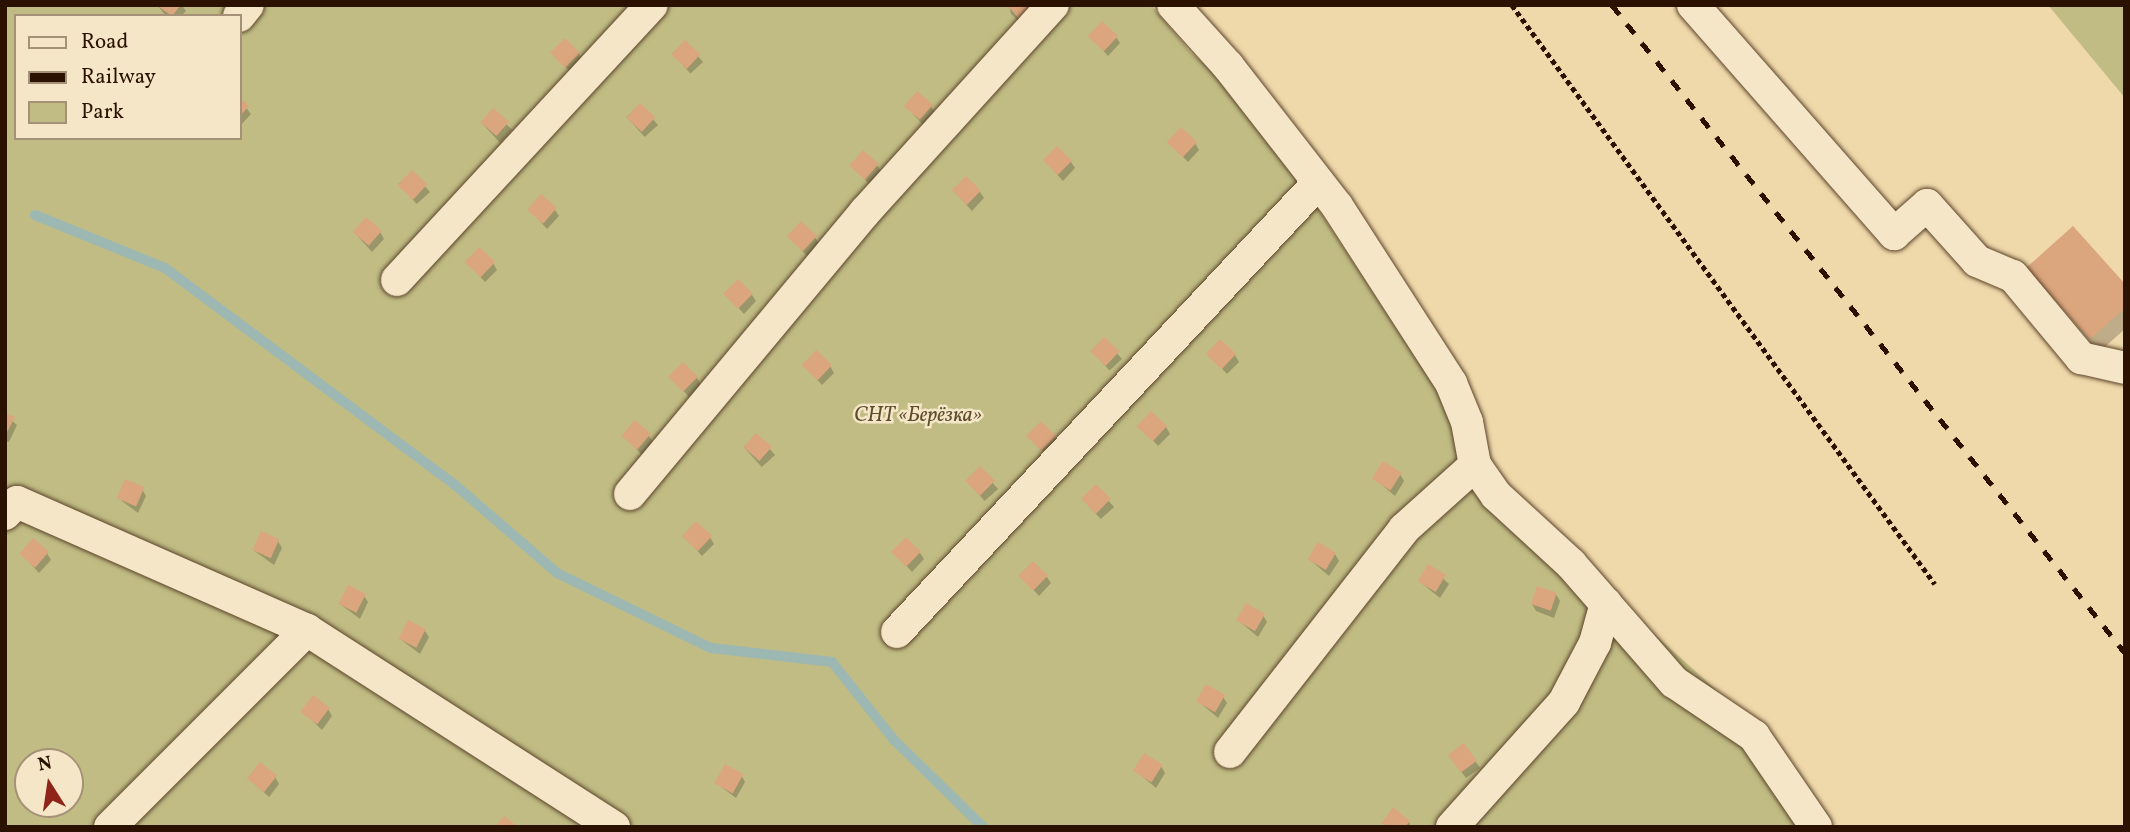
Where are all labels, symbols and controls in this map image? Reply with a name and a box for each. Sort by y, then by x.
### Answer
legend [14,14,242,140]
text: Road [81,28,128,57]
text: Railway [81,63,156,92]
text: Park [81,98,124,127]
park label: СНТ «Берёзка» [854,403,982,429]
north arrow [14,748,84,818]
text: N [36,750,54,779]

